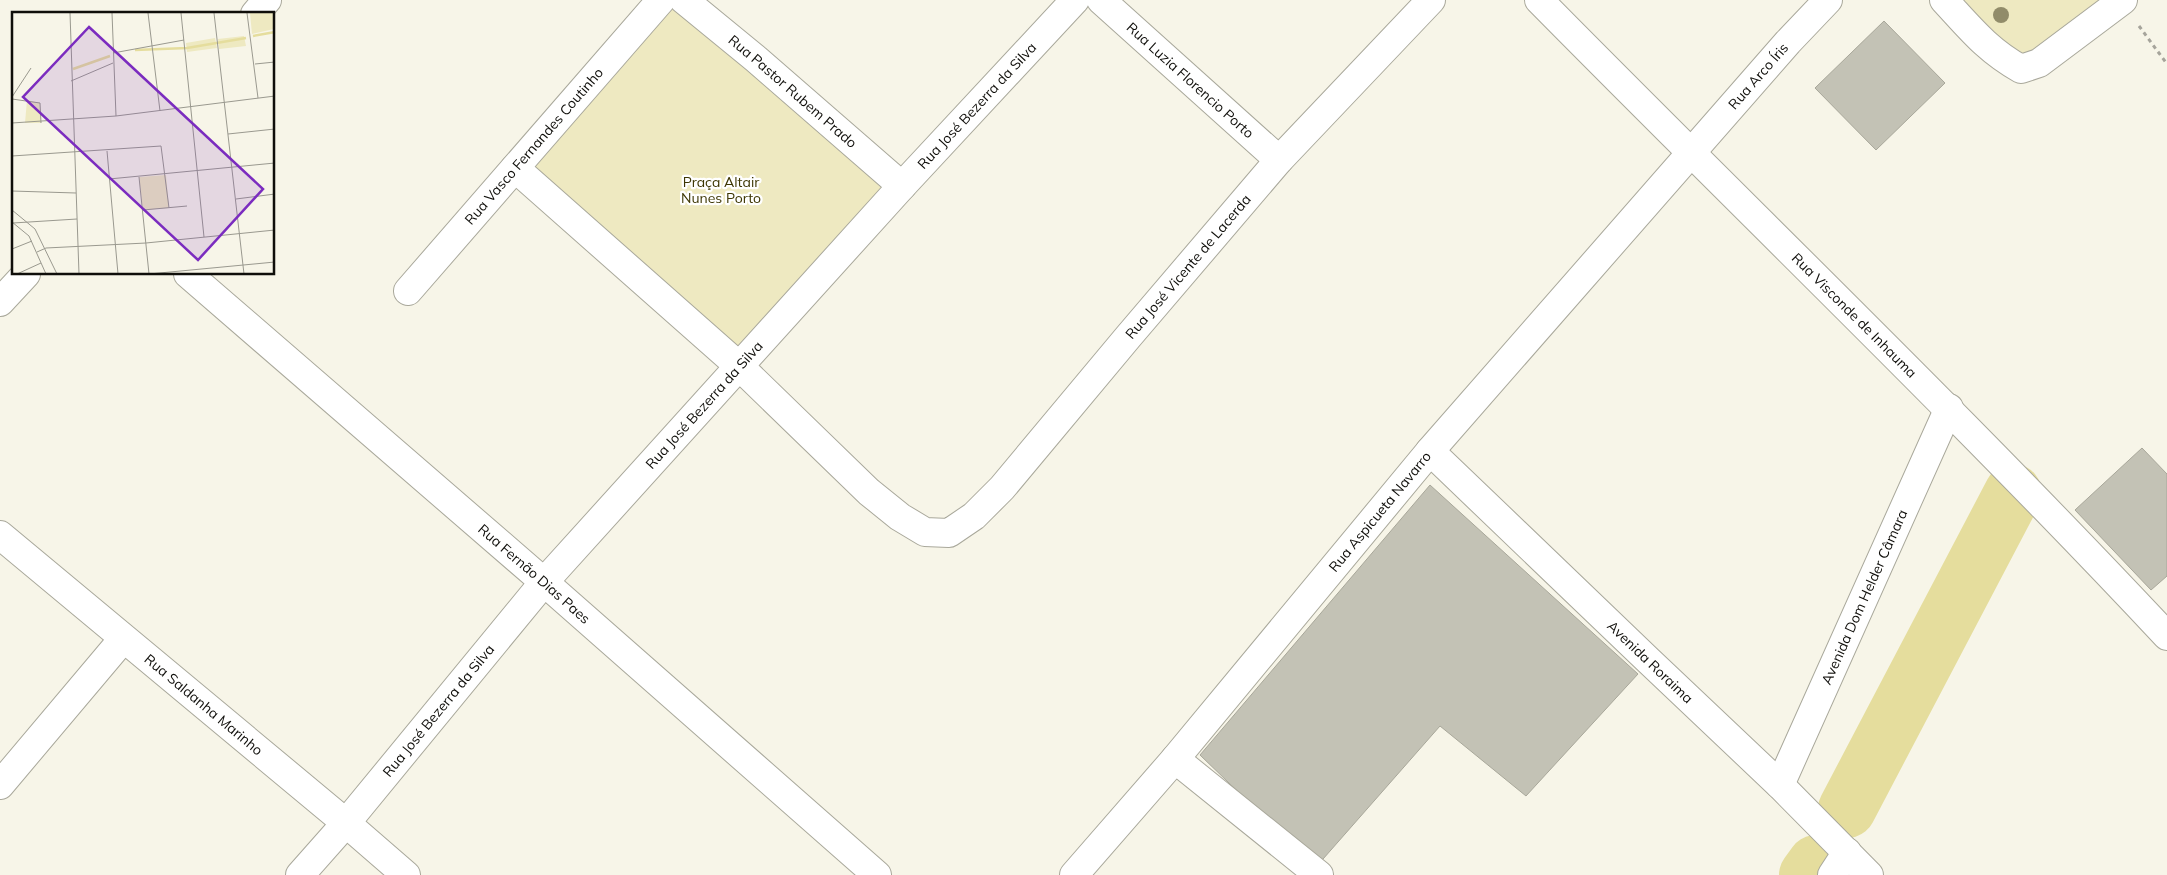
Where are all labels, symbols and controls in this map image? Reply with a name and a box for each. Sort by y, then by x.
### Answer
inset map [12,12,275,275]
street label: Rua Luzia Florencio Porto [1123,18,1258,142]
street label: Rua Pastor Rubem Prado [725,31,861,152]
street label: Rua José Bezerra da Silva [914,39,1040,173]
street label: Rua Arco Íris [1724,39,1792,113]
street label: Rua Vasco Fernandes Coutinho [461,64,607,228]
park label: Praça Altair Nunes Porto [681,173,761,207]
street label: Rua José Vicente de Lacerda [1121,191,1255,343]
street label: Rua Visconde de Inhauma [1788,249,1921,382]
street label: Rua José Bezerra da Silva [642,337,767,473]
street label: Rua Aspicueta Navarro [1325,448,1435,575]
street label: Avenida Dom Helder Câmara [1817,507,1911,687]
street label: Rua Fernão Dias Paes [474,520,594,628]
street label: Avenida Roraima [1604,617,1697,707]
street label: Rua José Bezerra da Silva [379,641,498,780]
street label: Rua Saldanha Marinho [141,650,267,759]

